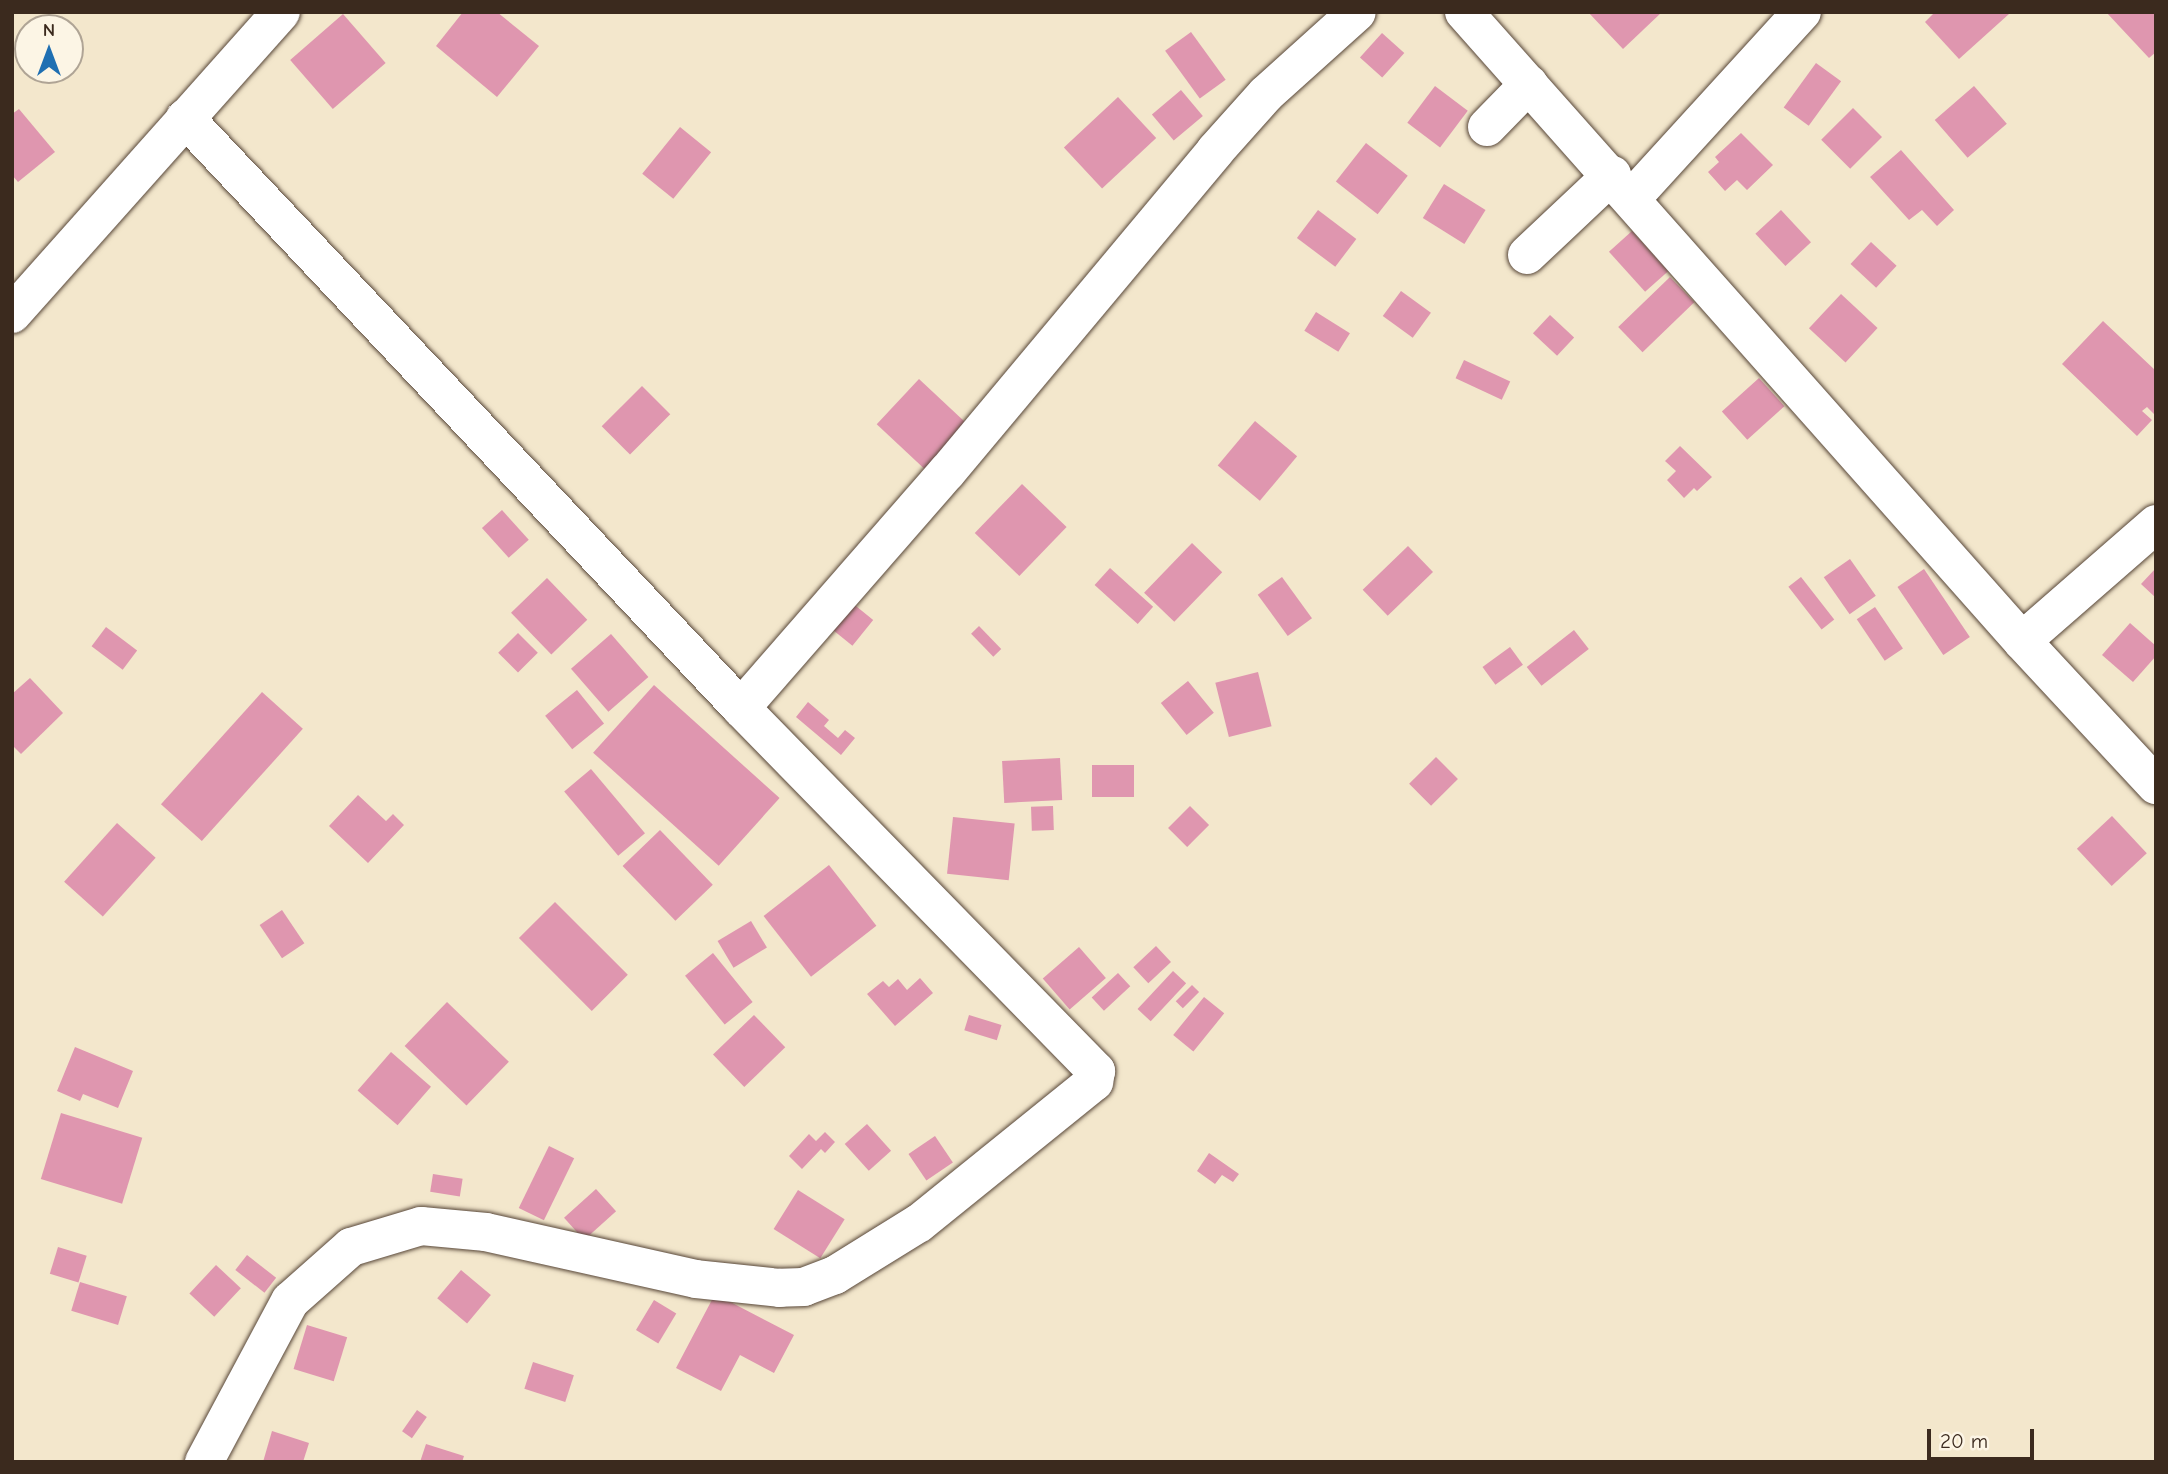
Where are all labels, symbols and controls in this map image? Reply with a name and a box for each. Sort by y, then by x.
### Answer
north arrow [14,14,84,84]
text: N [43,19,55,41]
scale bar [1930,1414,2037,1458]
text: 20 m [1940,1429,1988,1453]

